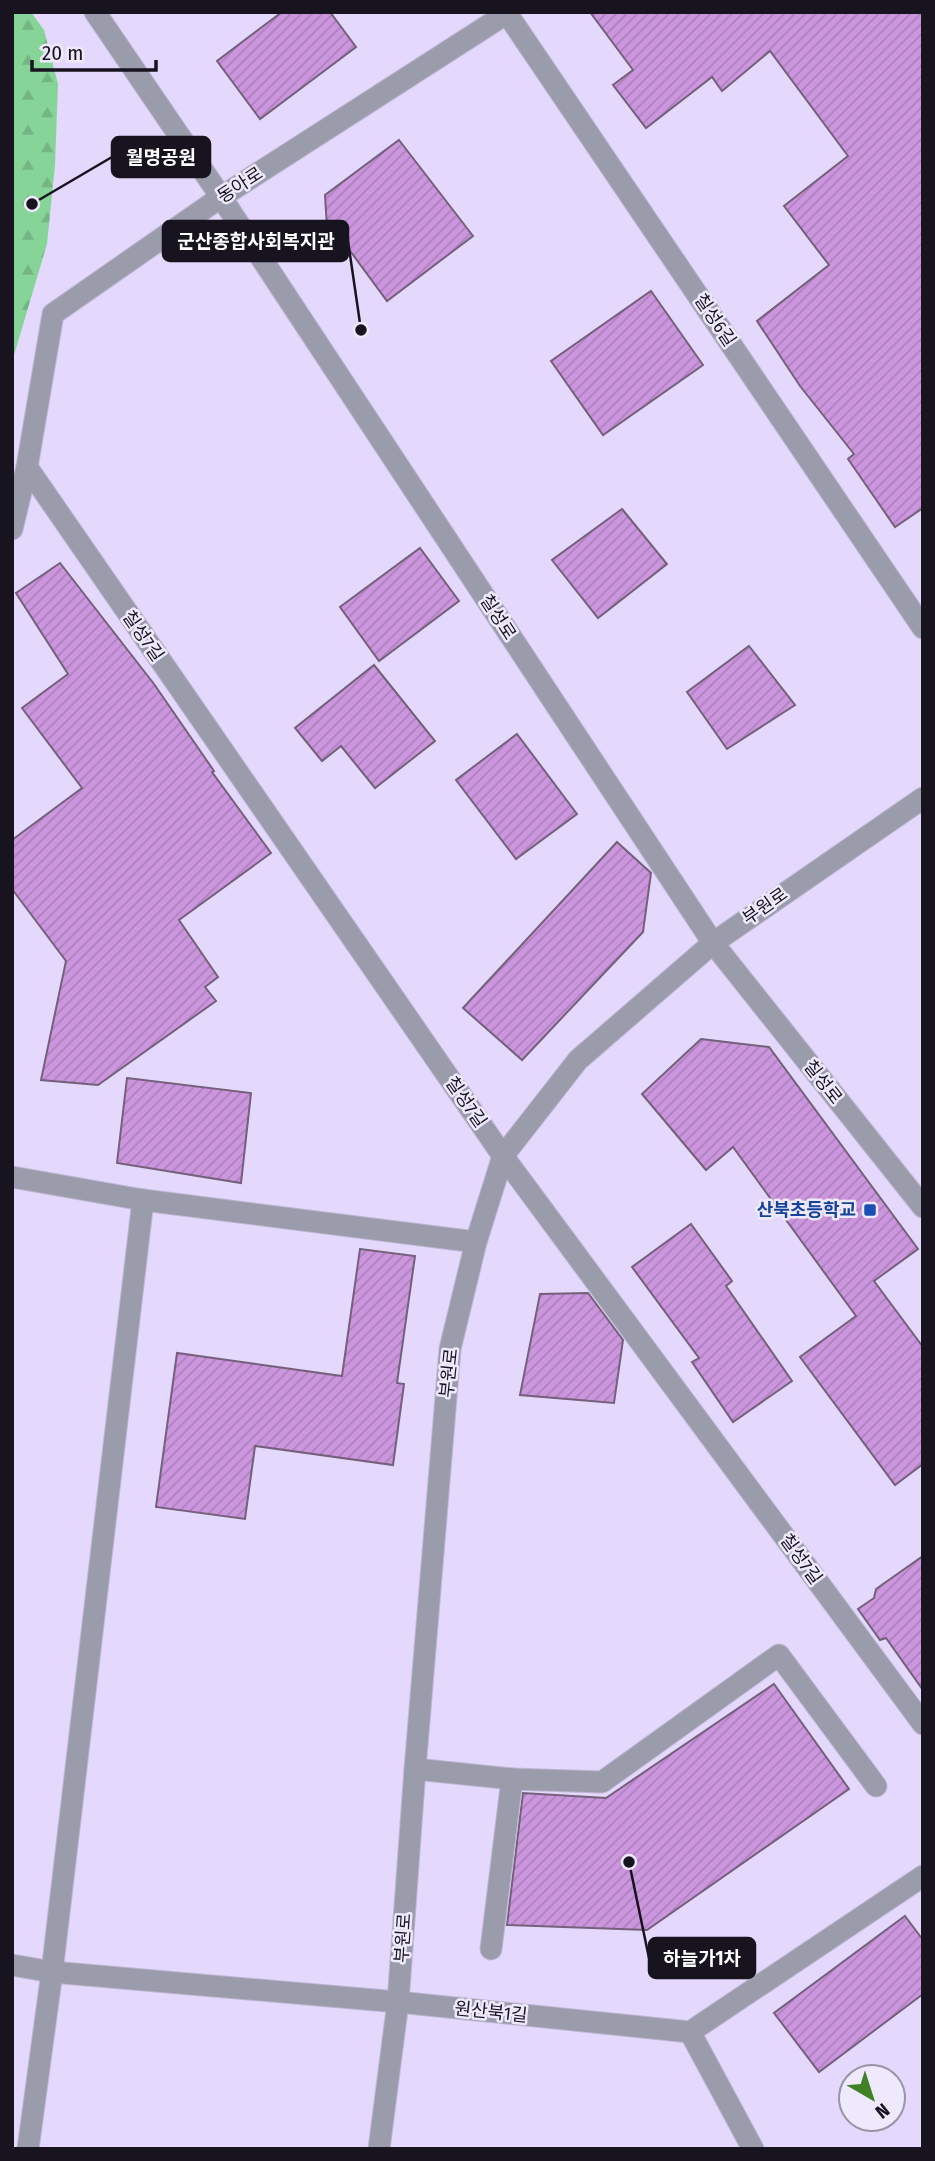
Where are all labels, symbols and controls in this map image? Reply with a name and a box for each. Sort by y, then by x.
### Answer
scale bar [32,28,156,72]
text: 20 m [42,40,83,66]
callout: 월명공원 [112,137,210,177]
text: 월명공원 [126,146,196,169]
street label: 동아로 [213,162,267,208]
callout: 군산종합사회복지관 [163,221,348,261]
text: 군산종합사회복지관 [177,230,335,253]
street label: 칠성6길 [689,290,741,350]
street label: 칠성로 [475,590,521,644]
street label: 칠성7길 [118,606,168,666]
street label: 부원로 [738,883,792,929]
street label: 칠성로 [799,1056,847,1108]
street label: 칠성7길 [441,1072,491,1132]
place label: 산북초등학교 [757,1199,856,1221]
marker: 산북초등학교 [862,1202,878,1218]
street label: 부원로 [435,1347,463,1399]
street label: 칠성7길 [775,1529,827,1589]
street label: 부원로 [390,1912,416,1964]
callout: 하늘가1차 [649,1938,755,1978]
text: 하늘가1차 [663,1947,741,1970]
street label: 원산북1길 [453,1997,529,2027]
north arrow [837,2063,907,2133]
text: N [871,2098,894,2123]

